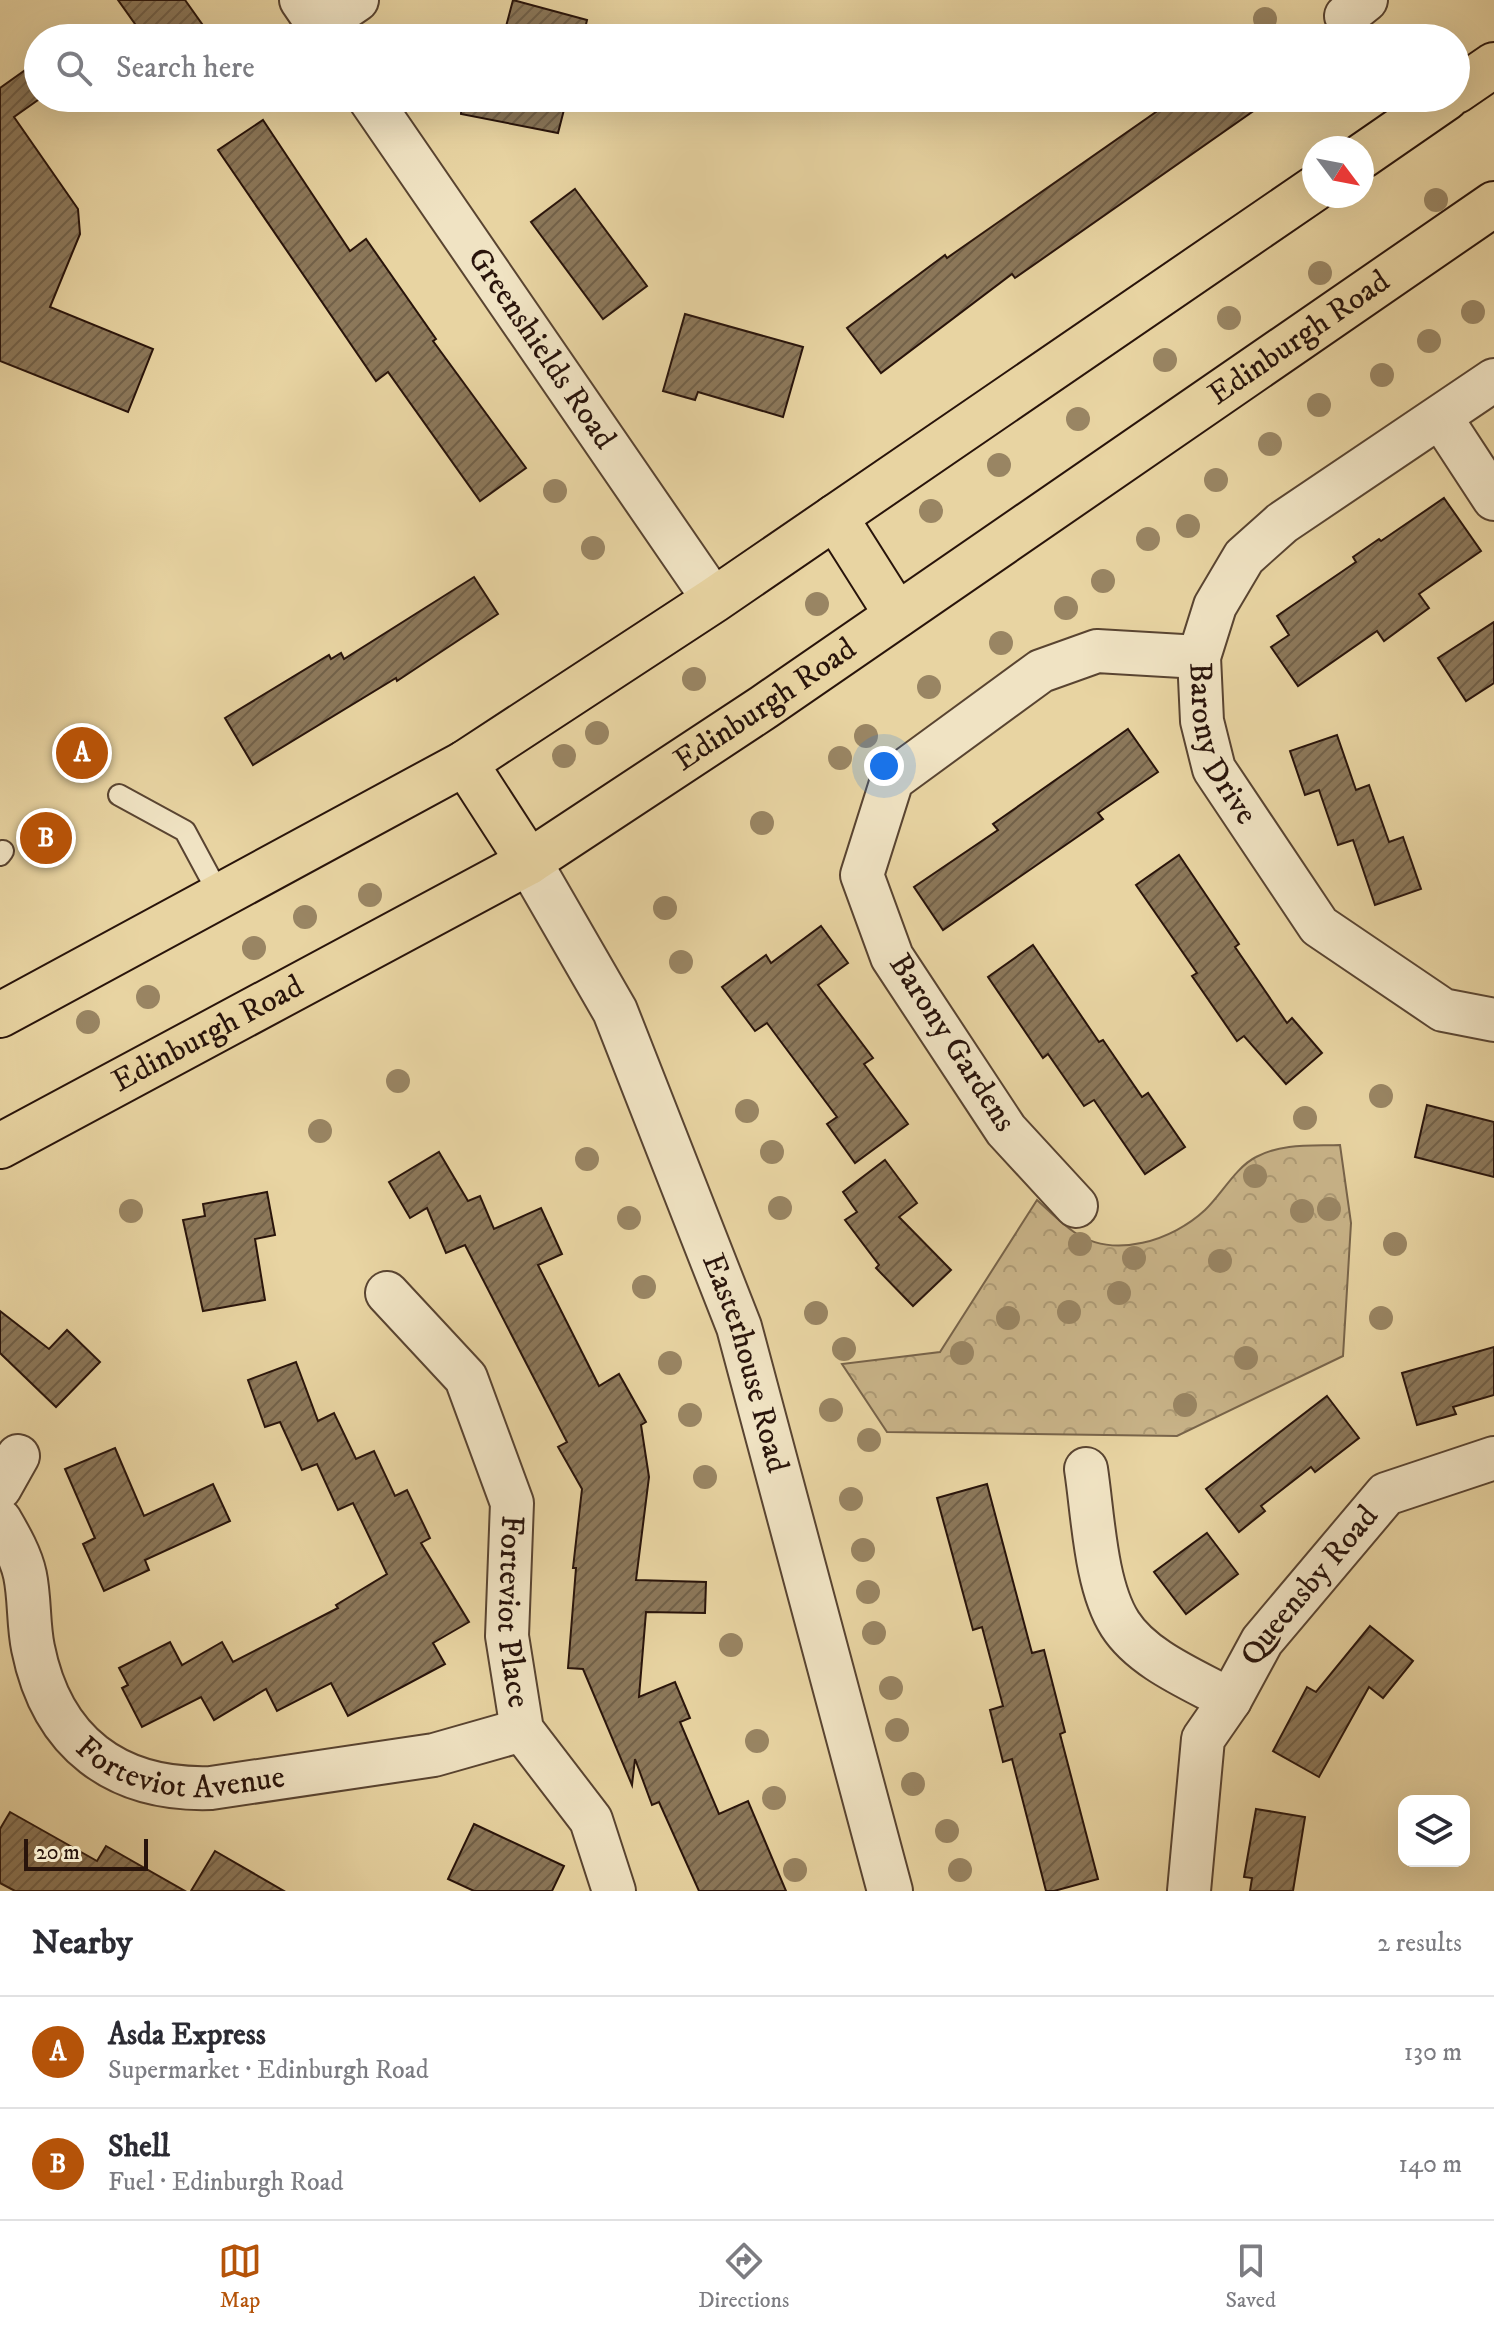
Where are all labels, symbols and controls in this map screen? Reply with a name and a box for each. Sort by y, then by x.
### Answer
search box [24,24,1470,112]
icon: search [52,46,96,90]
text: Search here [116,50,255,87]
north arrow [1302,136,1374,208]
street label: Greenshields Road [458,240,624,457]
street label: Edinburgh Road [1201,262,1398,415]
street label: Edinburgh Road [666,629,864,781]
street label: Barony Drive [1179,661,1266,832]
pin: A [56,723,108,783]
your location [864,746,904,786]
pin: B [20,808,72,868]
street label: Barony Gardens [880,946,1024,1140]
street label: Edinburgh Road [105,967,311,1102]
street label: Easterhouse Road [692,1248,797,1477]
street label: Queensby Road [1232,1497,1388,1673]
street label: Forteviot Place [487,1514,538,1710]
street label: Forteviot Avenue [67,1728,287,1808]
map controls [1398,1795,1470,1867]
button: layers [1398,1795,1470,1867]
scale bar [24,1835,148,1871]
text: 20 m [36,1839,80,1866]
text: Nearby [32,1922,133,1964]
text: 2 results [1377,1927,1462,1960]
text: Asda Express [108,2017,266,2054]
text: A [50,2036,66,2069]
text: 130 m [1404,2036,1462,2069]
text: Supermarket · Edinburgh Road [108,2054,429,2087]
text: Shell [108,2129,170,2166]
text: B [50,2148,66,2181]
text: 140 m [1398,2148,1462,2181]
text: Fuel · Edinburgh Road [108,2166,344,2199]
tab: Map [218,2239,262,2314]
tab: Directions [698,2239,789,2314]
tab: Saved [1225,2239,1276,2314]

